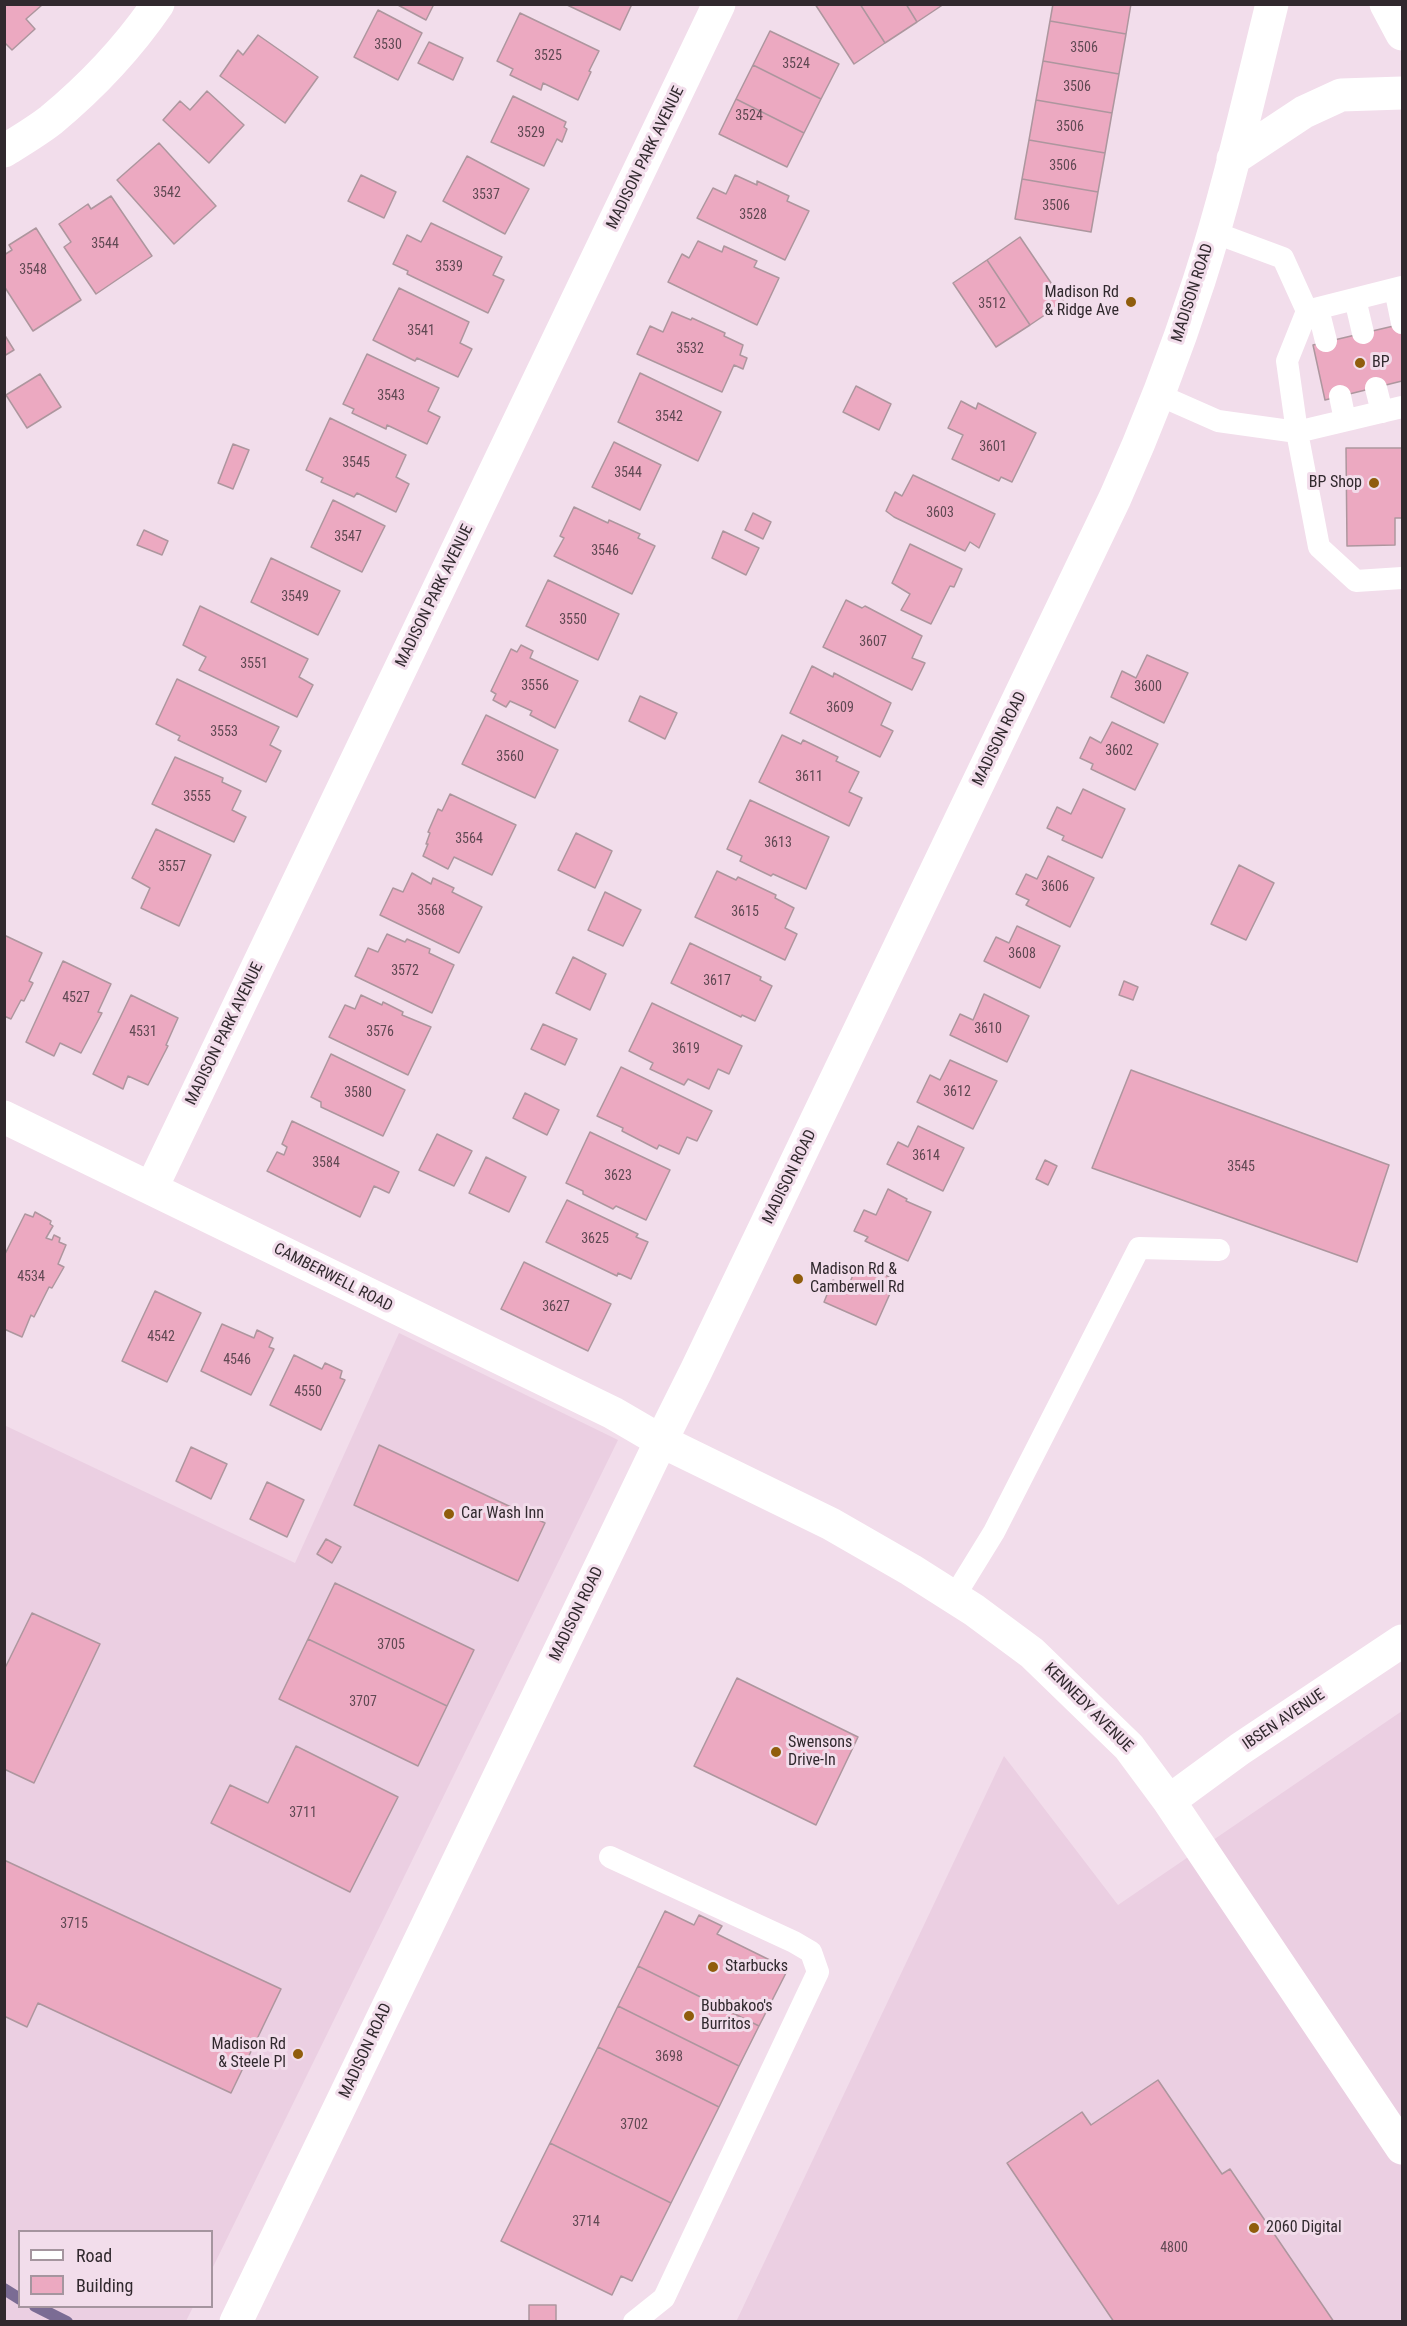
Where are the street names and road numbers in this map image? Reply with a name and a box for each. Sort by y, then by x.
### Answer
street label: MADISON PARK AVENUE [603,84,689,232]
street label: MADISON ROAD [1168,241,1218,345]
street label: MADISON PARK AVENUE [392,522,478,670]
street label: MADISON ROAD [969,689,1031,789]
street label: MADISON PARK AVENUE [182,960,268,1108]
street label: MADISON ROAD [759,1127,821,1227]
street label: CAMBERWELL ROAD [270,1240,396,1316]
street label: MADISON ROAD [546,1564,608,1664]
street label: KENNEDY AVENUE [1040,1660,1136,1756]
street label: IBSEN AVENUE [1239,1686,1329,1754]
street label: MADISON ROAD [336,2001,396,2101]

